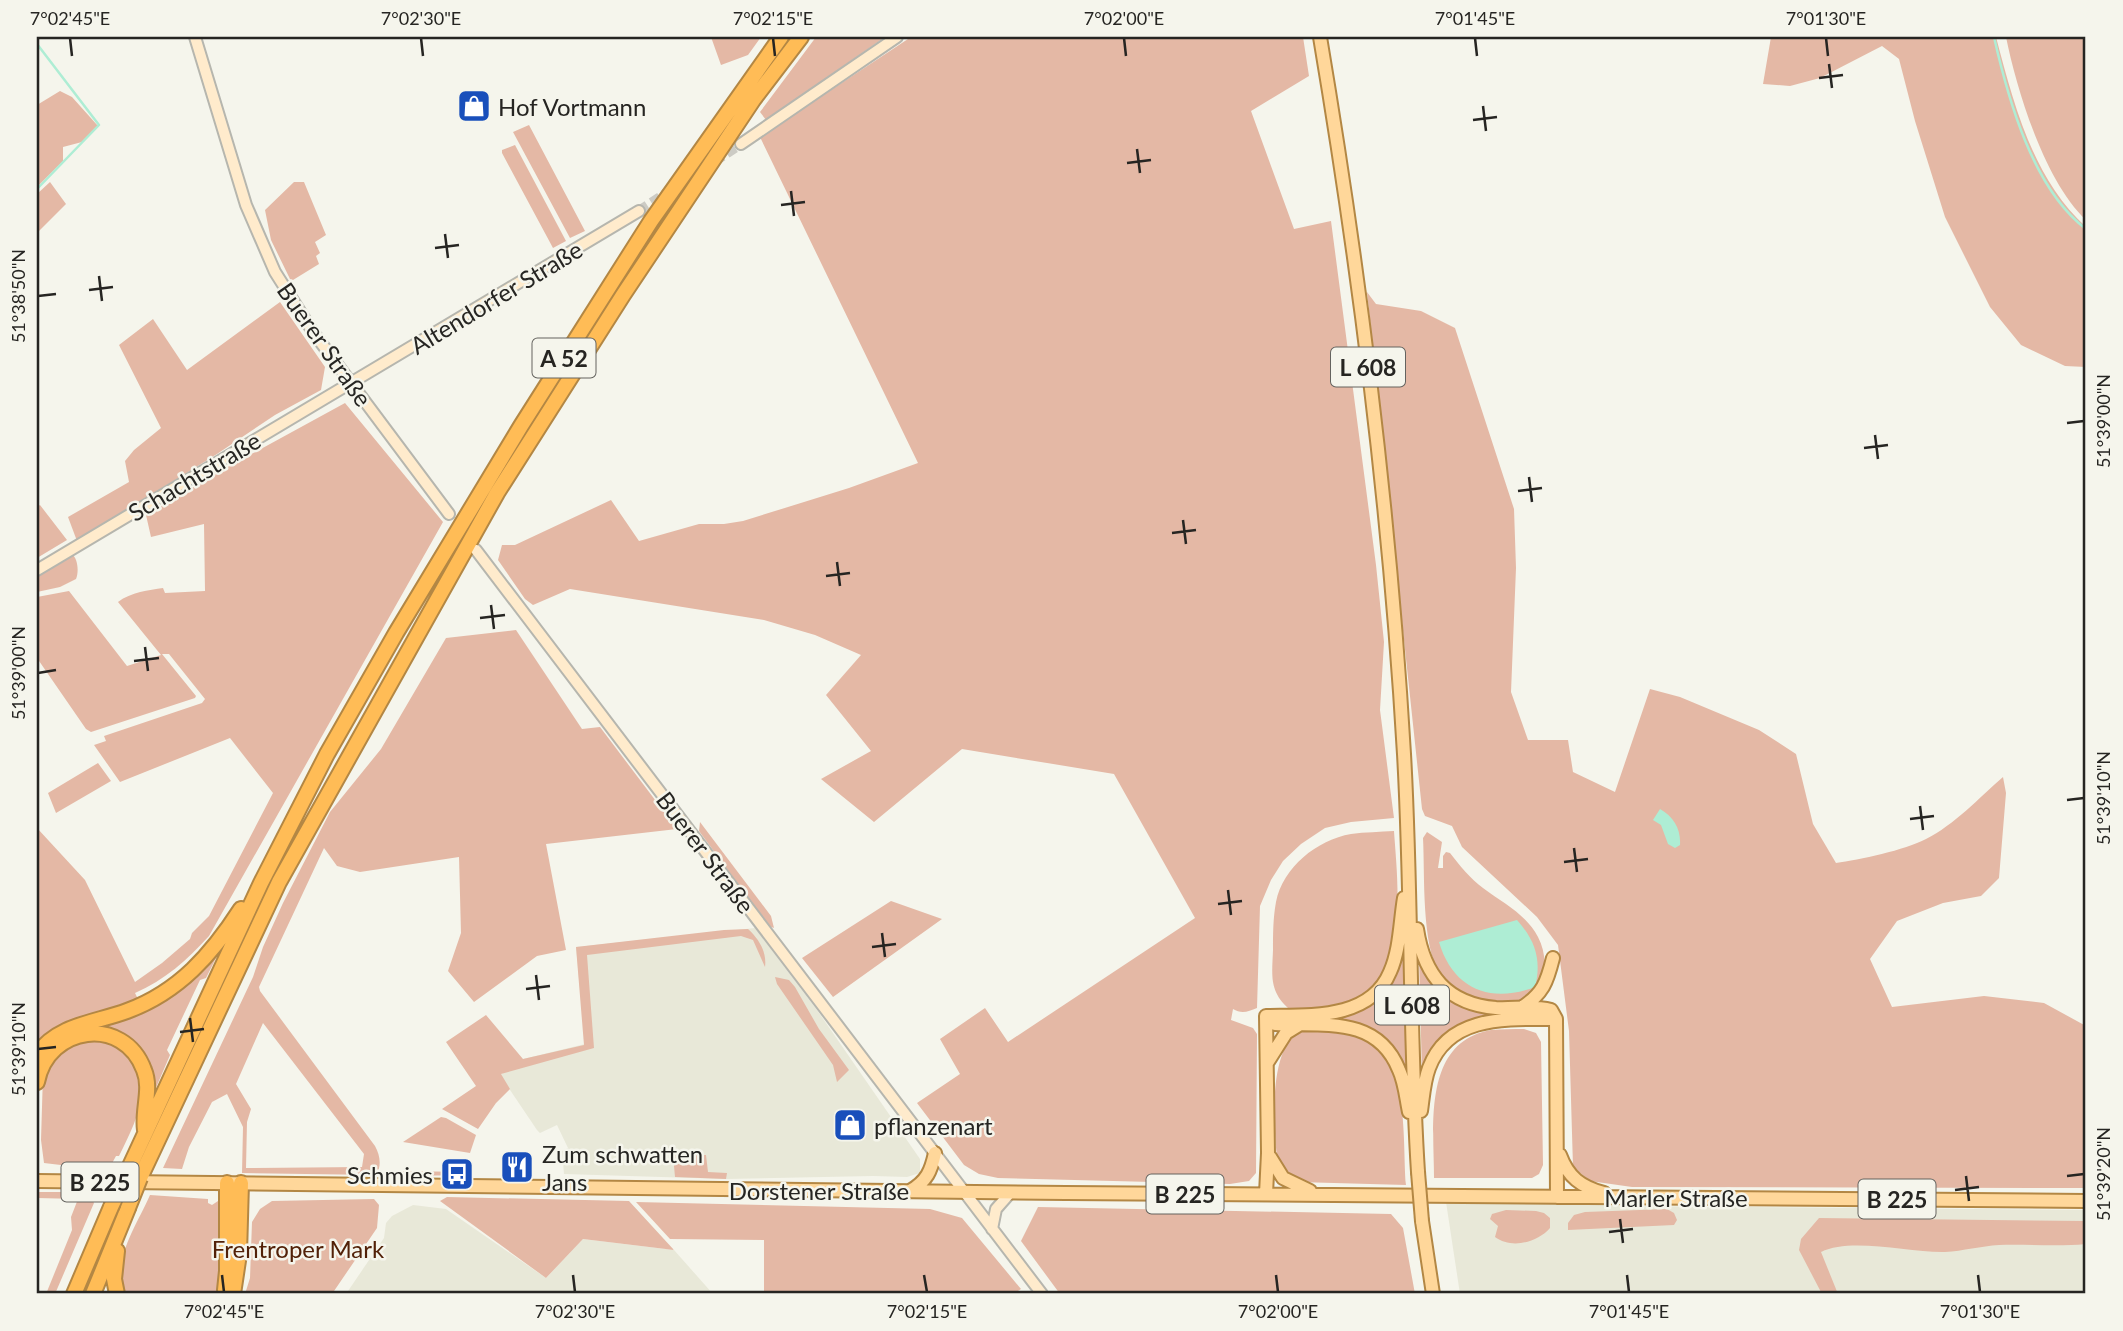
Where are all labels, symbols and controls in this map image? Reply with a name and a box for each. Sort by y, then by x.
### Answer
text: 7°02'45"E [30,7,110,29]
text: 7°02'30"E [381,7,461,29]
text: 7°02'15"E [733,7,813,29]
text: 7°02'00"E [1084,7,1164,29]
text: 7°01'45"E [1435,7,1515,29]
text: 7°01'30"E [1786,7,1866,29]
shop icon: Hof Vortmann [455,87,493,125]
place label: Hof Vortmann [498,92,646,121]
street label: Altendorfer Straße [405,234,587,360]
text: 51°38'50"N [7,249,29,343]
street label: Buerer Straße [272,276,378,412]
road number: A 52 [532,338,596,378]
road number: L 608 [1331,348,1405,386]
text: 51°39'00"N [2092,374,2114,468]
street label: Schachtstraße [123,425,265,527]
text: 51°39'00"N [7,626,29,720]
text: 51°39'10"N [2092,751,2114,845]
street label: Buerer Straße [651,785,761,919]
road number: L 608 [1375,986,1449,1024]
text: 51°39'10"N [7,1002,29,1096]
shop icon: pflanzenart [831,1106,869,1144]
place label: pflanzenart [874,1111,993,1140]
text: 51°39'20"N [2092,1127,2114,1221]
place label: Zum schwatten Jans [542,1139,703,1196]
restaurant icon: Zum schwatten Jans [498,1148,536,1186]
bus stop icon: Schmies [438,1155,476,1193]
place label: Schmies [347,1160,433,1189]
road number: B 225 [62,1162,138,1202]
road number: B 225 [1146,1175,1224,1214]
street label: Dorstener Straße [729,1176,909,1205]
road number: B 225 [1858,1180,1936,1218]
street label: Marler Straße [1604,1183,1748,1212]
park label: Frentroper Mark [212,1234,385,1263]
text: 7°02'45"E [184,1300,264,1322]
text: 7°02'30"E [535,1300,615,1322]
text: 7°02'15"E [887,1300,967,1322]
text: 7°02'00"E [1238,1300,1318,1322]
text: 7°01'45"E [1589,1300,1669,1322]
text: 7°01'30"E [1940,1300,2020,1322]

